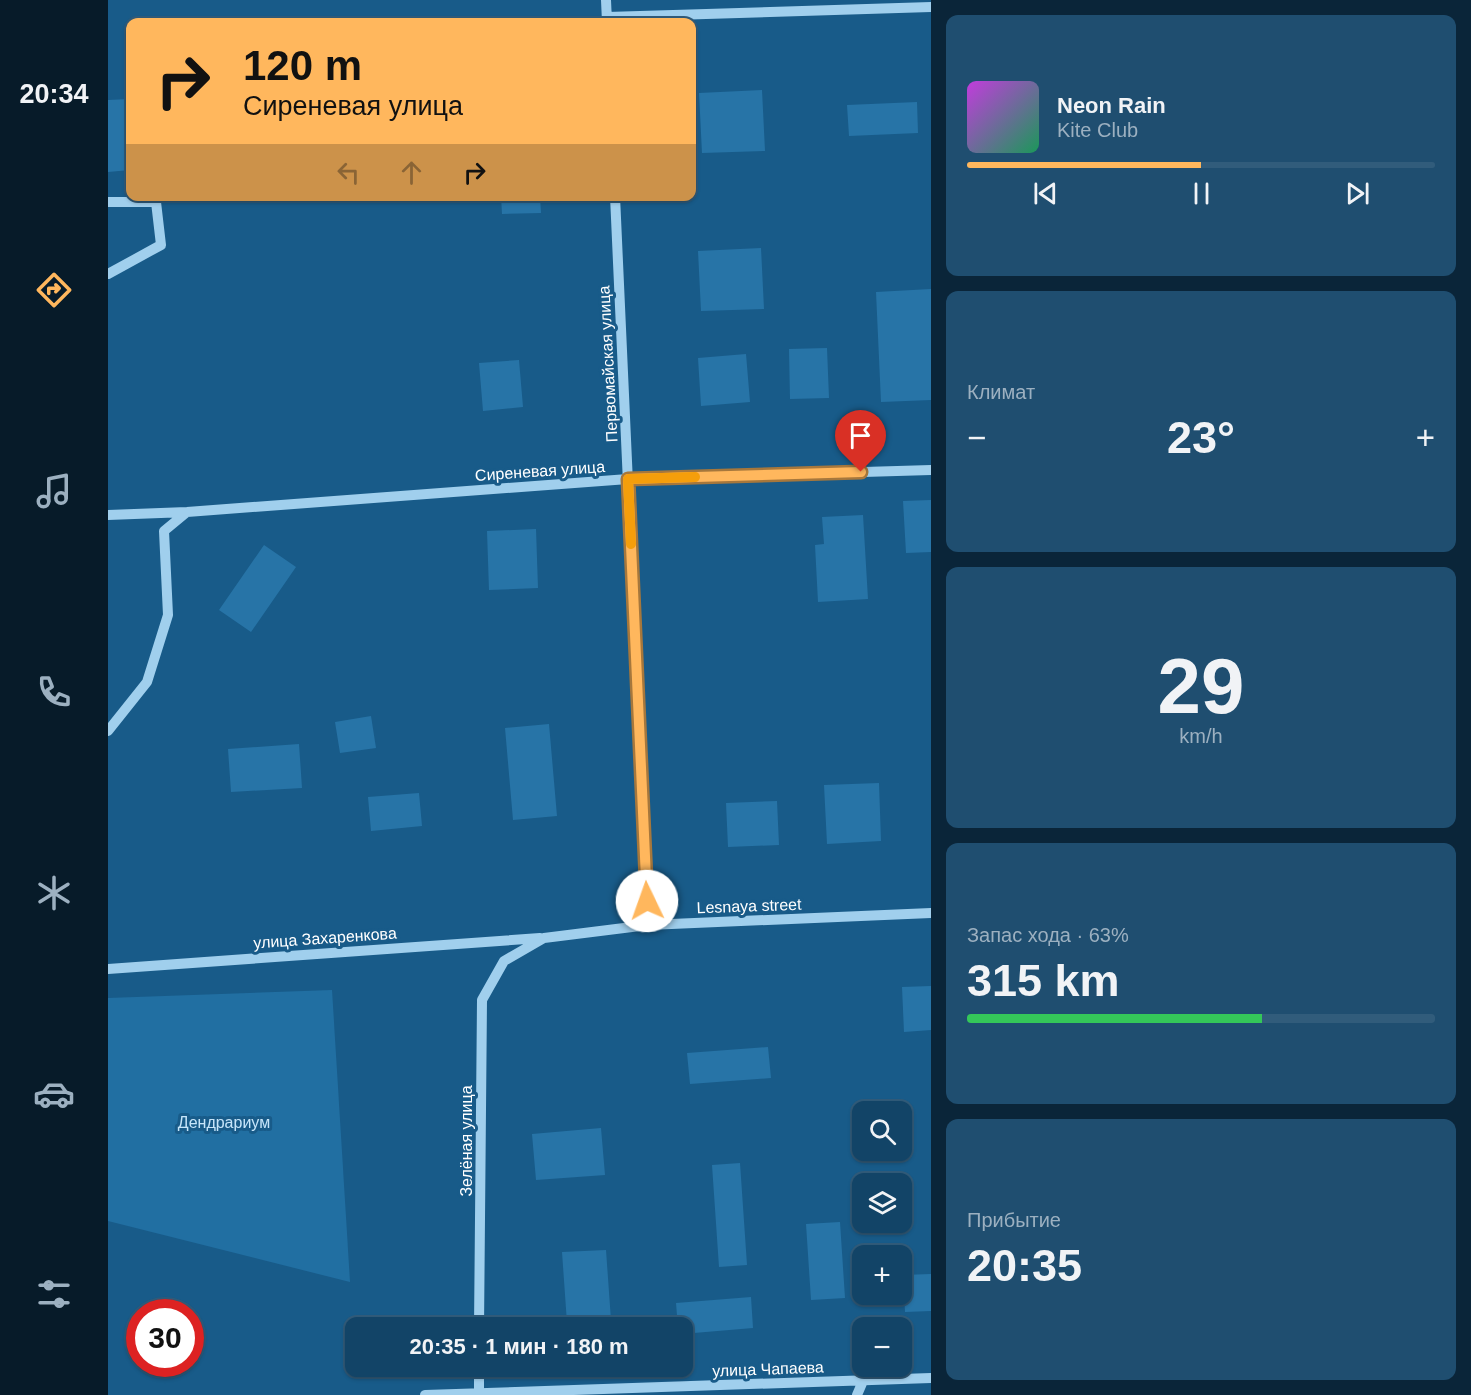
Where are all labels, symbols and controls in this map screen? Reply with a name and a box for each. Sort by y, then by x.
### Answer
icon: right [144,42,222,120]
text: 120 m [243,42,362,89]
text: 20:34 [19,79,89,109]
text: Сиреневая улица [243,91,463,121]
text: Neon Rain [1057,93,1166,118]
text: Kite Club [1057,119,1138,141]
icon: left [332,156,365,189]
icon: ahead [395,156,428,189]
icon: right [458,156,491,189]
icon: previous [1029,177,1062,210]
icon: pause [1185,177,1218,210]
icon: next [1341,177,1374,210]
icon: directions [33,269,75,311]
street label: Первомайская улица [595,285,621,443]
text: Климат [967,381,1035,403]
pin [835,410,886,472]
text: 23° [1167,412,1235,463]
icon: arrive [844,419,877,452]
text: − [967,419,986,456]
text: + [1416,419,1435,456]
street label: Сиреневая улица [474,458,606,484]
icon: music [33,470,75,512]
text: 29 [1158,642,1244,730]
icon: phone [33,671,75,713]
text: km/h [1179,725,1223,747]
position arrow [615,869,679,933]
icon: climate [33,872,75,914]
street label: Lesnaya street [696,896,802,916]
text: Запас хода · 63% [967,924,1129,946]
street label: улица Захаренкова [253,925,397,951]
text: 315 km [967,955,1120,1006]
icon: car [33,1073,75,1115]
street label: Зелёная улица [458,1085,475,1197]
map controls [852,1101,912,1377]
button: search [852,1101,912,1161]
park label: Дендрариум [178,1114,270,1131]
button: layers [852,1173,912,1233]
text: Прибытие [967,1209,1061,1231]
text: 20:35 [967,1240,1082,1291]
button: + [852,1245,912,1305]
icon: filters [33,1273,75,1315]
speed limit sign: 30 [126,1299,204,1377]
button: − [852,1317,912,1377]
text: 20:35 · 1 мин · 180 m [409,1334,629,1359]
street label: улица Чапаева [712,1359,824,1379]

